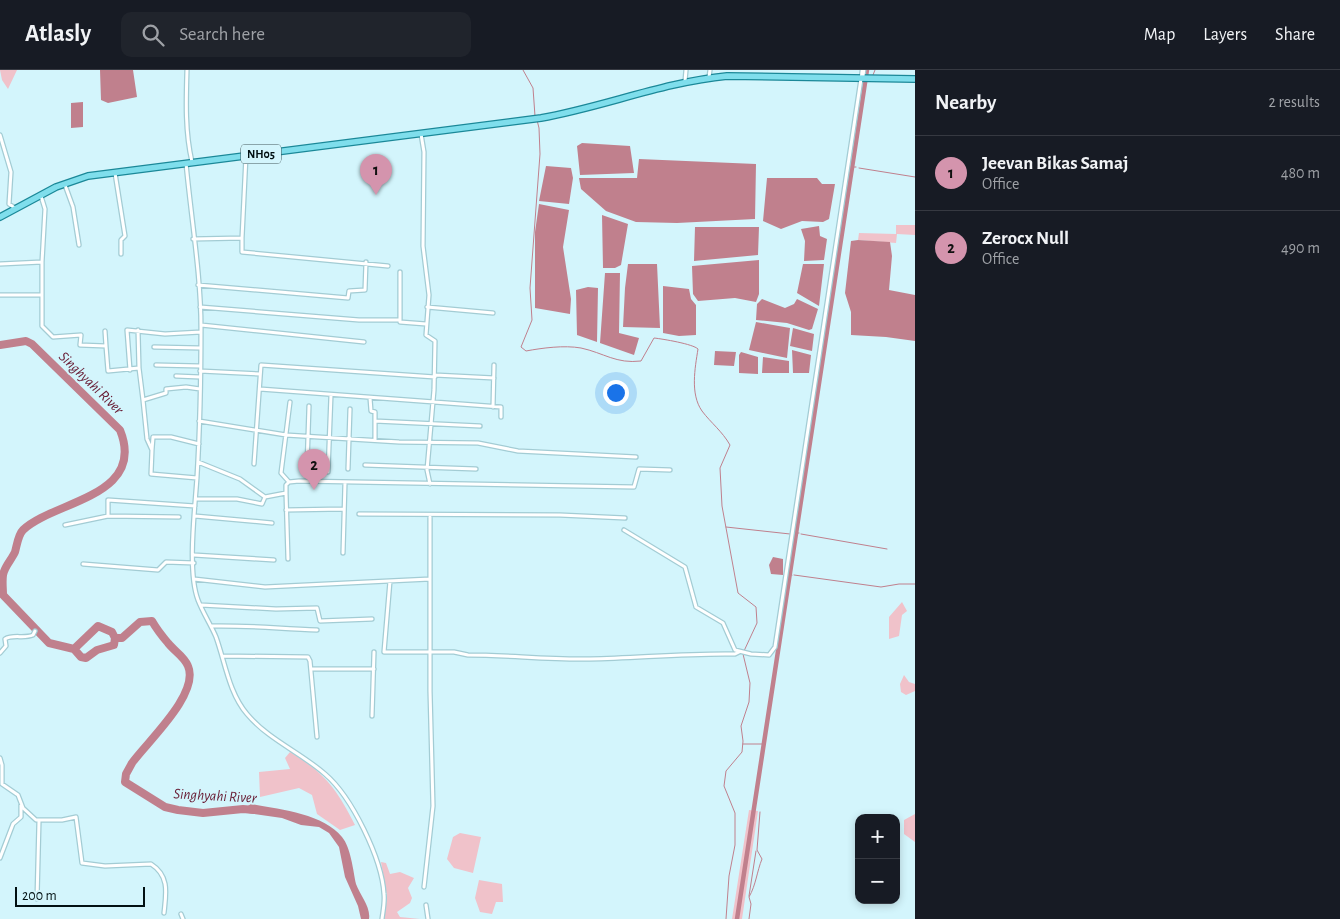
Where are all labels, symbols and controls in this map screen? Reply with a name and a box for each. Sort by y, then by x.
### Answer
search box [121,12,471,57]
icon: search [139,21,167,49]
text: Atlasly [25,22,91,46]
text: Search here [179,25,265,44]
text: Map [1144,26,1175,44]
text: Layers [1203,26,1247,44]
text: Share [1275,26,1315,44]
text: Nearby [935,92,996,113]
text: 2 results [1268,94,1320,110]
road number: NH05 [241,144,281,164]
pin: 1 [360,154,392,195]
text: Jeevan Bikas Samaj [982,154,1129,173]
text: 1 [948,165,954,181]
text: 480 m [1281,165,1320,181]
text: Office [982,176,1019,192]
text: Zerocx Null [982,229,1069,248]
text: 2 [947,240,955,256]
text: 490 m [1281,240,1320,256]
text: Office [982,251,1019,267]
water label: Singhyahi River [56,349,127,418]
your location [603,380,629,406]
pin: 2 [298,449,330,490]
water label: Singhyahi River [173,786,258,806]
map controls [855,814,900,904]
button: + [855,814,900,859]
button: − [855,859,900,904]
scale bar [15,884,145,907]
text: 200 m [22,889,57,903]

